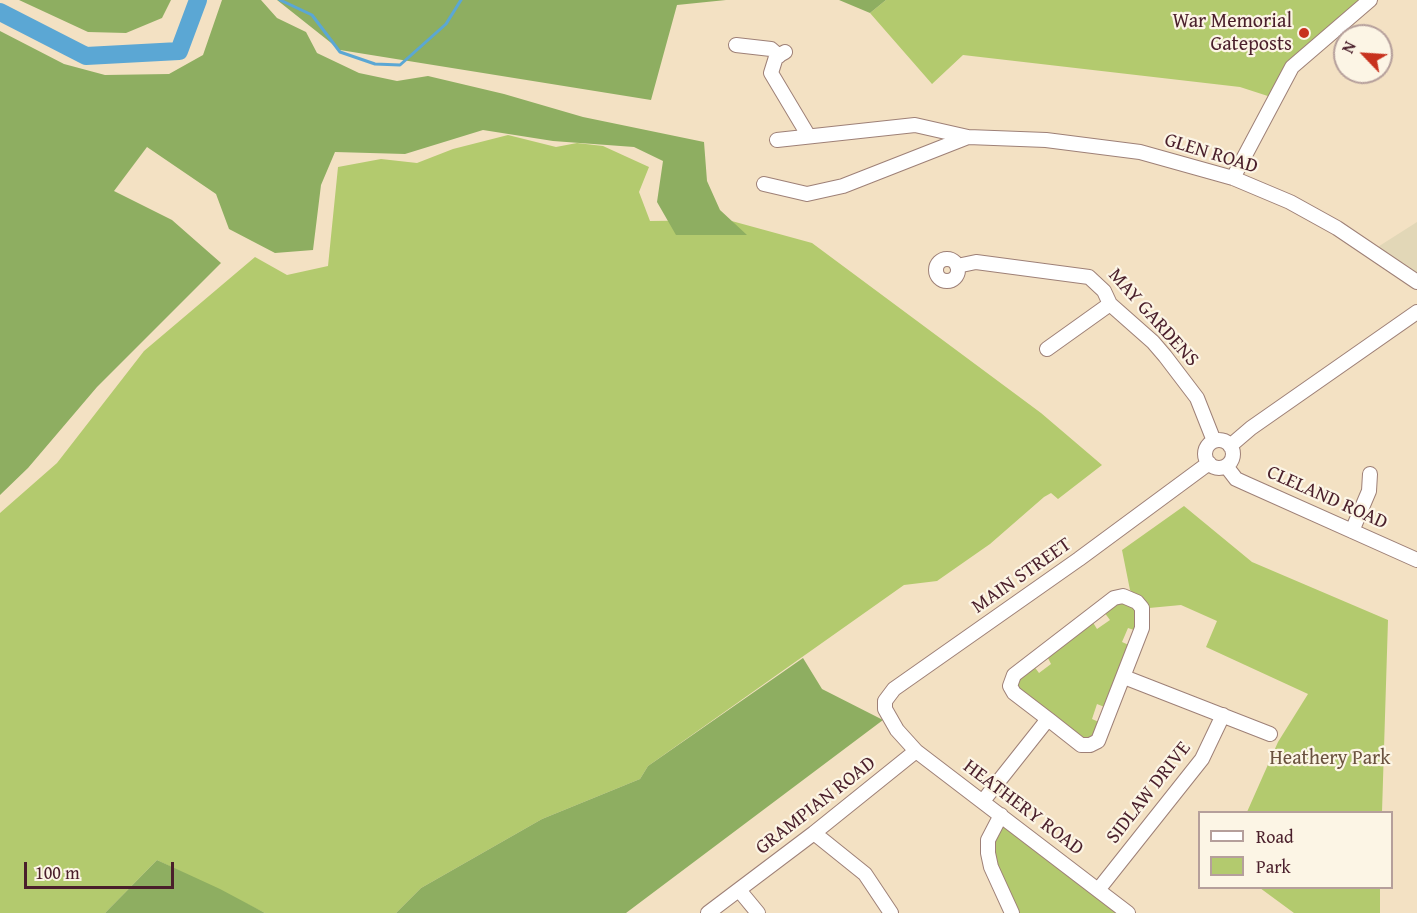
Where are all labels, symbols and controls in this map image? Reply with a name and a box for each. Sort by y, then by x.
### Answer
place label: War Memorial Gateposts [1172,10,1292,57]
north arrow [1333,24,1393,84]
marker: War Memorial Gateposts [1297,26,1311,40]
text: N [1335,37,1362,57]
street label: GLEN ROAD [1161,128,1261,180]
street label: MAY GARDENS [1103,264,1203,372]
street label: CLELAND ROAD [1263,461,1391,535]
street label: MAIN STREET [968,533,1076,619]
street label: SIDLAW DRIVE [1102,737,1196,849]
park label: Heathery Park [1270,747,1390,771]
street label: GRAMPIAN ROAD [751,752,881,860]
street label: HEATHERY ROAD [958,755,1088,861]
legend [1198,811,1393,889]
text: Road [1256,823,1294,850]
scale bar [27,850,177,888]
text: Park [1256,853,1291,880]
text: 100 m [35,859,80,886]

